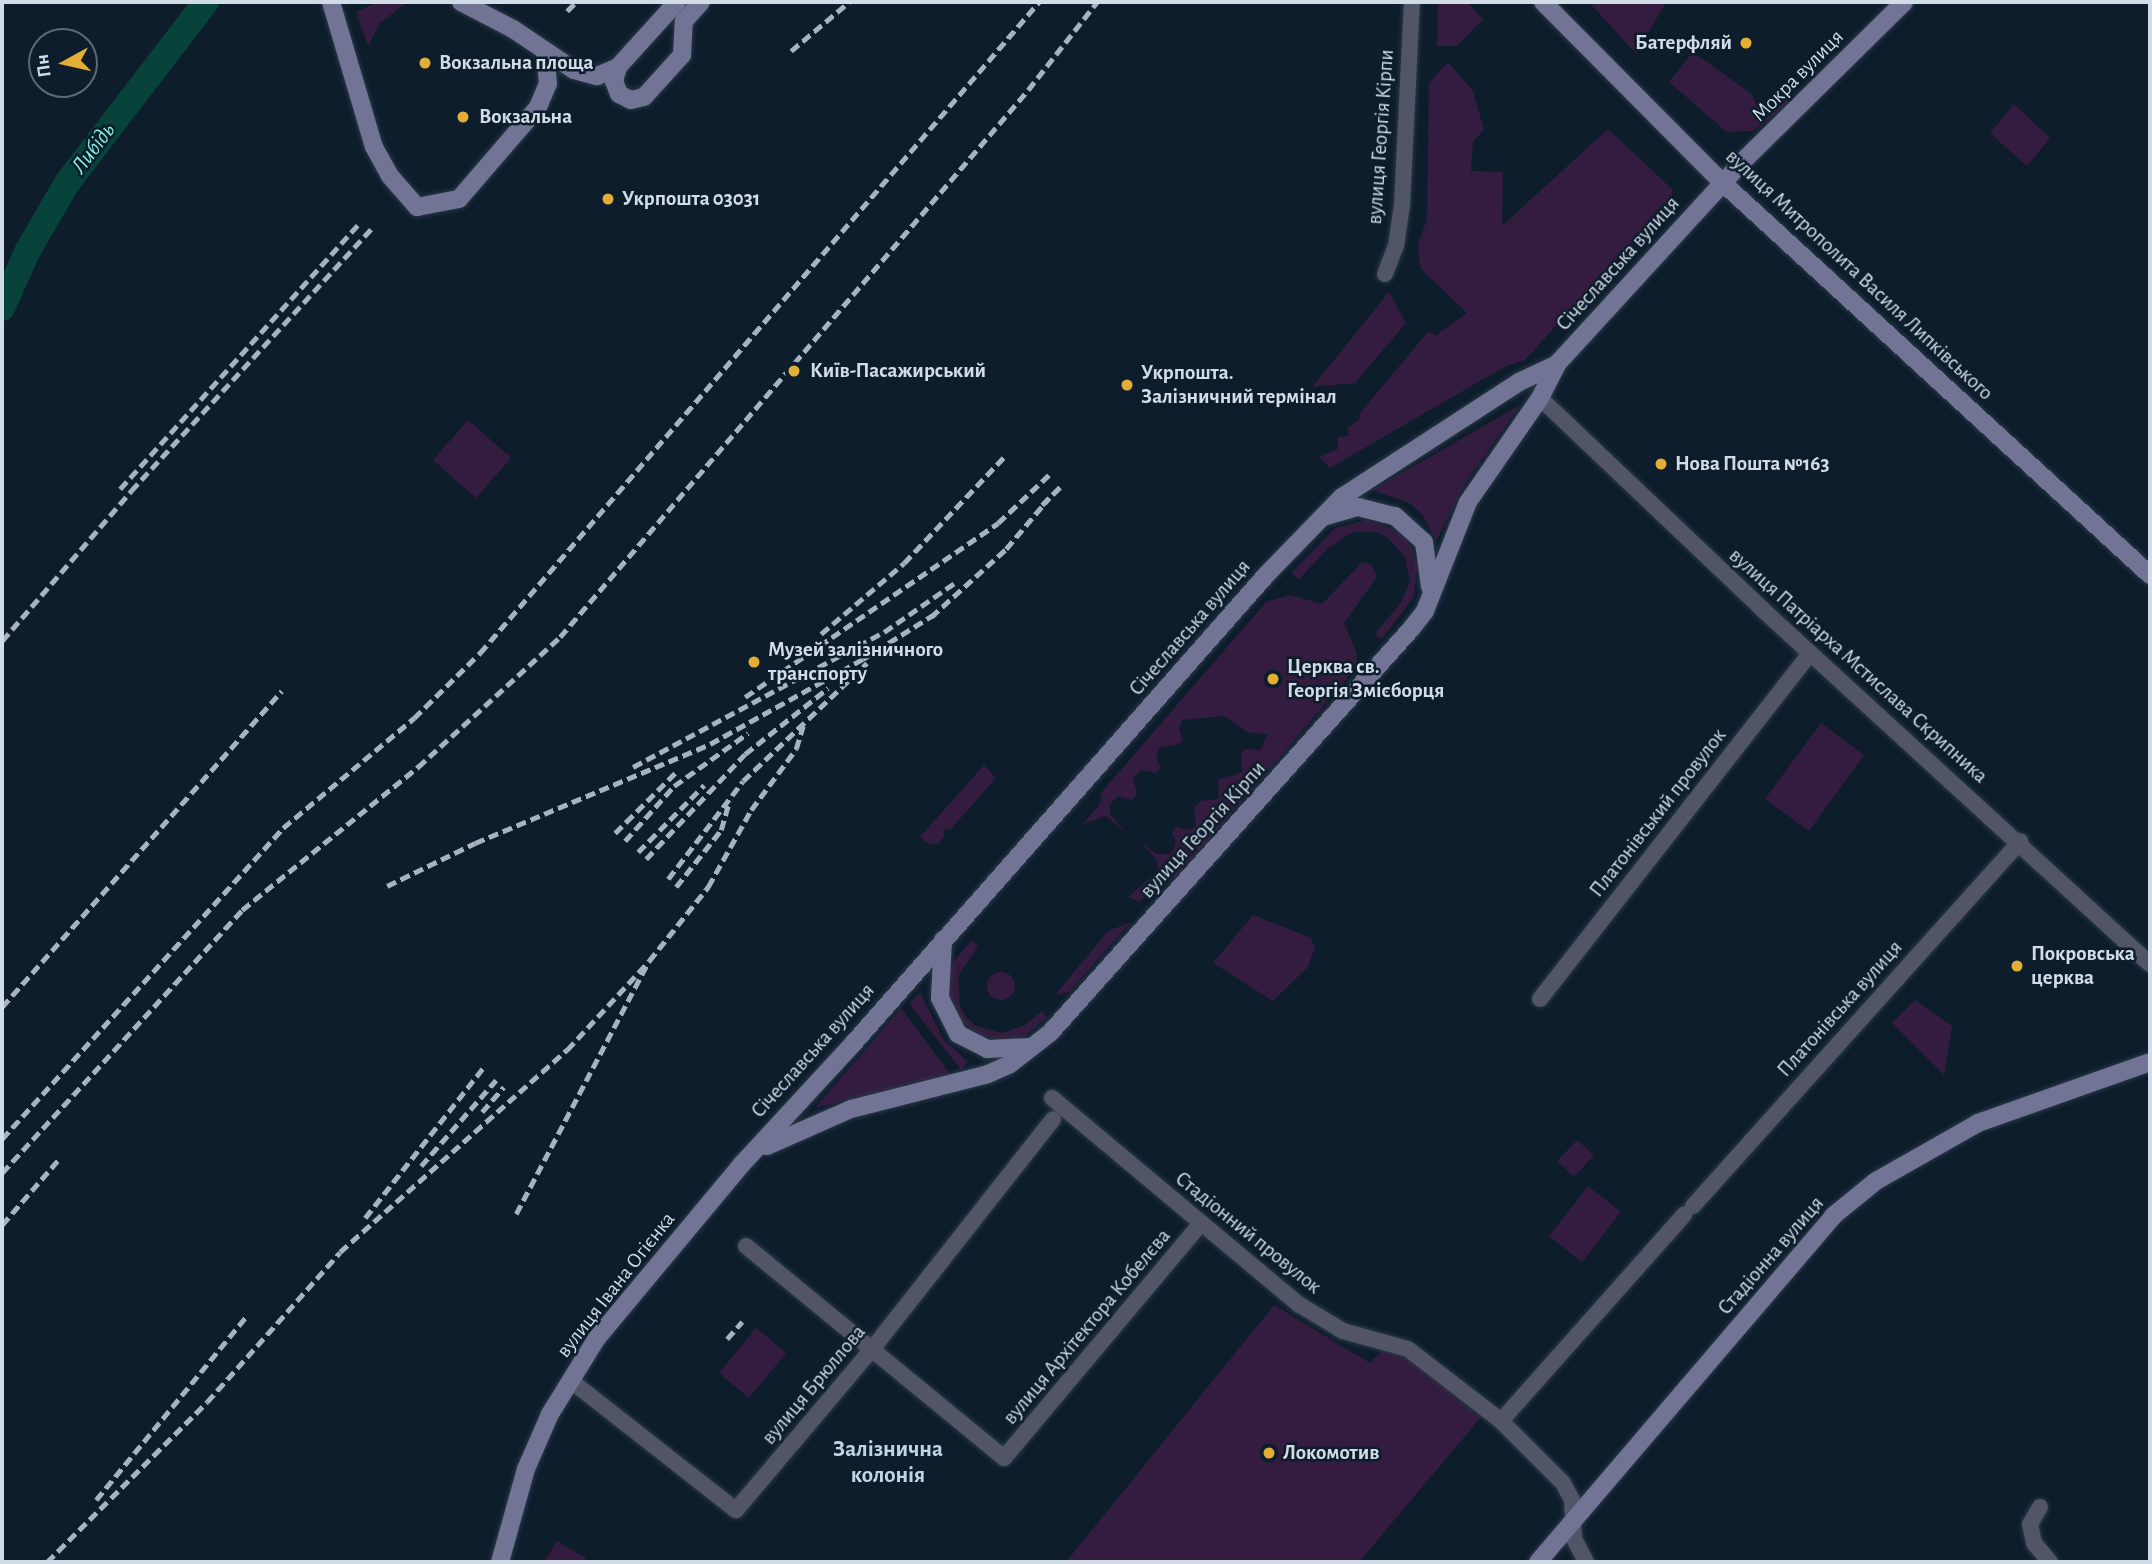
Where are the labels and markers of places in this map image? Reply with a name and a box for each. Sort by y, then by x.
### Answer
place label: Батерфляй [1635,30,1732,56]
marker: Батерфляй [1738,35,1754,51]
place label: Вокзальна площа [439,50,594,76]
marker: Вокзальна площа [417,55,433,71]
place label: Вокзальна [479,104,572,130]
marker: Вокзальна [453,107,473,127]
place label: Укрпошта 03031 [622,186,760,212]
marker: Укрпошта 03031 [600,191,616,207]
place label: Київ-Пасажирський [810,358,986,384]
place label: Укрпошта. Залізничний термінал [1141,360,1337,410]
marker: Київ-Пасажирський [784,361,804,381]
marker: Укрпошта. Залізничний термінал [1119,377,1135,393]
place label: Нова Пошта №163 [1675,451,1829,477]
marker: Нова Пошта №163 [1653,456,1669,472]
place label: Музей залізничного транспорту [768,637,943,687]
marker: Музей залізничного транспорту [746,654,762,670]
place label: Церква св. Георгія Змієборця [1287,654,1444,704]
marker: Церква св. Георгія Змієборця [1265,671,1281,687]
place label: Покровська церква [2031,941,2135,991]
marker: Покровська церква [2009,958,2025,974]
place label: Локомотив [1283,1440,1379,1466]
marker: Локомотив [1261,1445,1277,1461]

